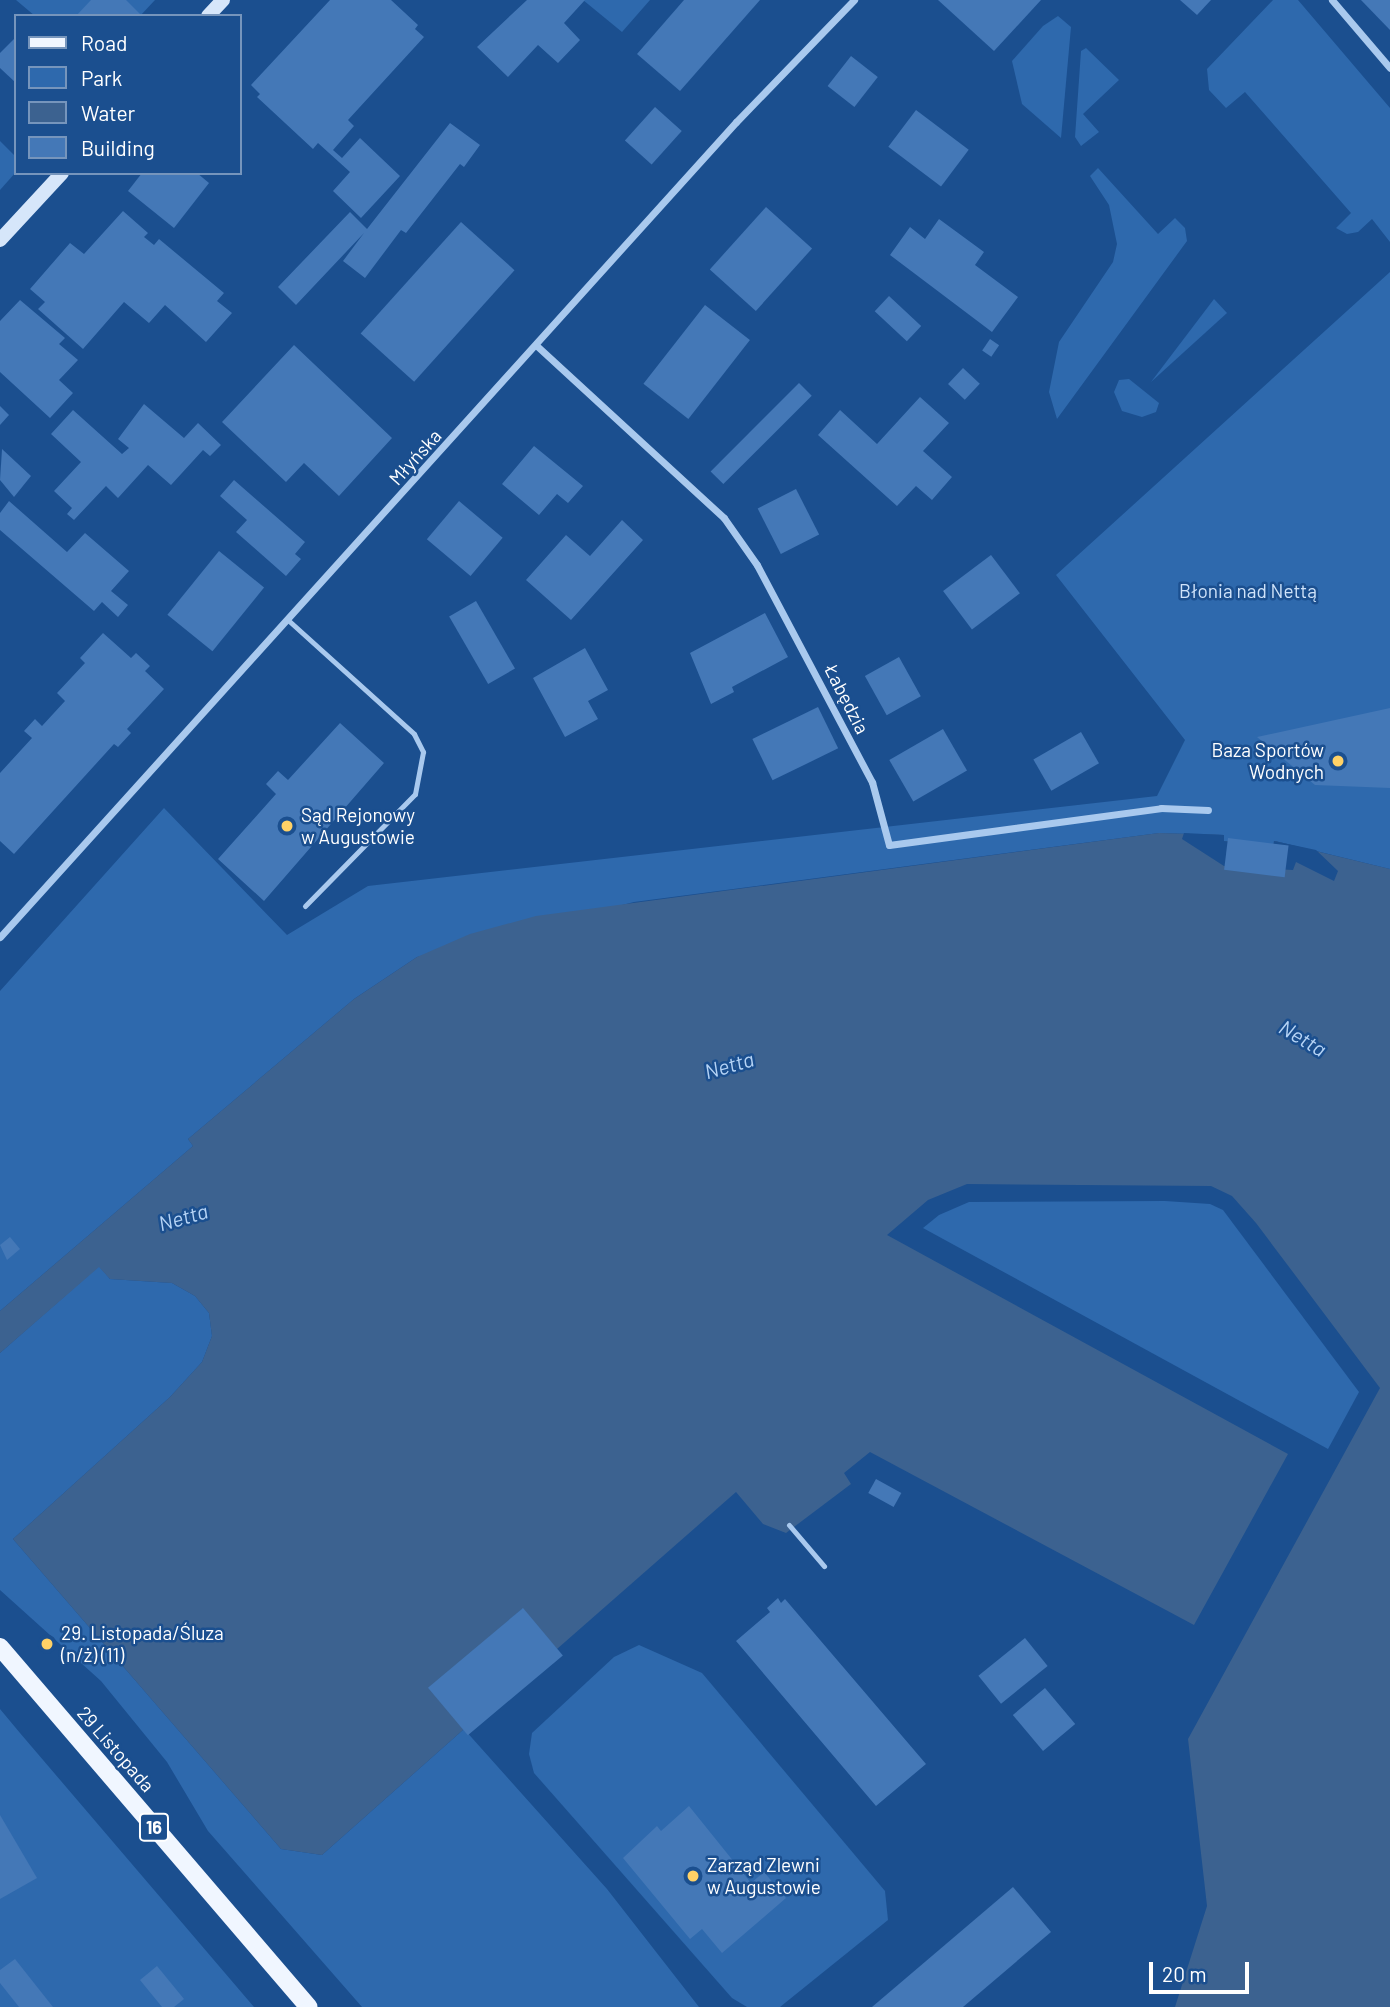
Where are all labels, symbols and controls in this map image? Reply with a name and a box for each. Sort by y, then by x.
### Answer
legend [14,14,242,175]
text: Road [81,30,127,55]
text: Park [81,65,122,90]
text: Water [81,100,135,125]
text: Building [81,135,155,160]
street label: Młyńska [384,424,446,490]
park label: Błonia nad Nettą [1179,580,1317,602]
street label: Łabędzia [820,660,874,738]
place label: Baza Sportów Wodnych [1211,739,1324,783]
marker: Baza Sportów Wodnych [1330,753,1346,769]
place label: Sąd Rejonowy w Augustowie [301,804,415,848]
marker: Sąd Rejonowy w Augustowie [279,818,295,834]
water label: Netta [1275,1014,1331,1062]
water label: Netta [701,1046,757,1084]
water label: Netta [155,1198,211,1236]
place label: 29. Listopada/Śluza (n/ż) (11) [61,1622,224,1666]
marker: 29. Listopada/Śluza (n/ż) (11) [39,1636,55,1652]
street label: 29 Listopada [73,1702,159,1796]
road number: 16 [138,1812,170,1842]
place label: Zarząd Zlewni w Augustowie [707,1854,821,1898]
marker: Zarząd Zlewni w Augustowie [685,1868,701,1884]
scale bar [1152,1948,1252,1992]
text: 20 m [1162,1961,1207,1986]

